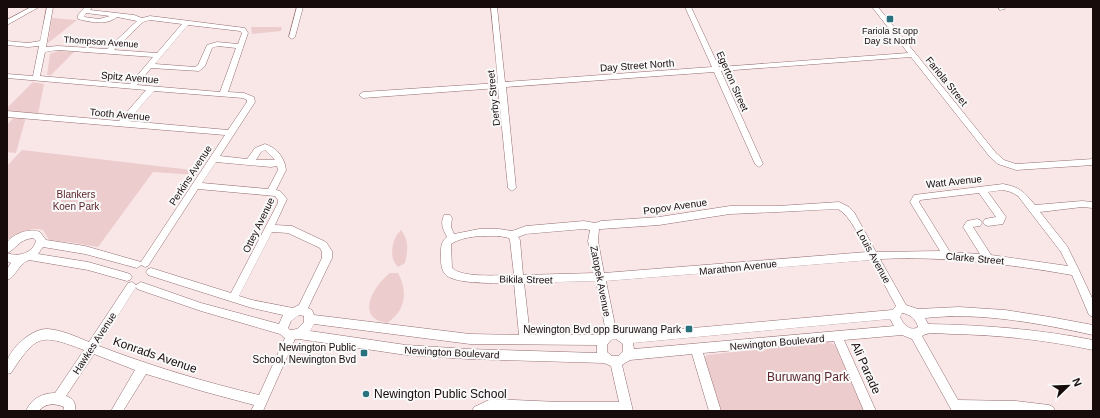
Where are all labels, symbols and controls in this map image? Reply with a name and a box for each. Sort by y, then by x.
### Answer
marker: Fariola St opp Day St North [885,14,895,24]
place label: Fariola St opp Day St North [862,26,918,46]
street label: Thompson Avenue [63,34,139,50]
street label: Egerton Street [714,50,751,113]
street label: Fariola Street [923,55,970,108]
street label: Day Street North [599,57,675,74]
street label: Spitz Avenue [100,69,160,86]
street label: Derby Street [485,69,502,126]
street label: Tooth Avenue [89,106,151,123]
street label: Perkins Avenue [167,143,214,207]
street label: Watt Avenue [926,173,983,190]
park label: Blankers Koen Park [53,189,100,212]
street label: Ottey Avenue [240,196,277,255]
street label: Popov Avenue [642,197,708,216]
street label: Louis Avenue [854,227,893,285]
street label: Zatopek Avenue [588,245,613,318]
street label: Clarke Street [945,250,1005,267]
street label: Marathon Avenue [699,258,778,277]
street label: Bikila Street [499,274,553,285]
street label: Hawkes Avenue [70,310,119,376]
place label: Newington Bvd opp Buruwang Park [523,324,682,335]
marker: Newington Bvd opp Buruwang Park [684,324,694,334]
street label: Newington Boulevard [729,333,825,352]
street label: Konrads Avenue [111,334,199,376]
street label: Ali Parade [848,340,884,396]
place label: Newington Public School, Newington Bvd [253,342,356,365]
street label: Newington Boulevard [404,345,500,360]
marker: Newington Public School, Newington Bvd [359,348,369,358]
north arrow [1048,366,1088,406]
park label: Buruwang Park [767,370,850,384]
text: N [1070,376,1084,388]
place label: Newington Public School [374,387,507,401]
marker: Newington Public School [361,389,371,399]

